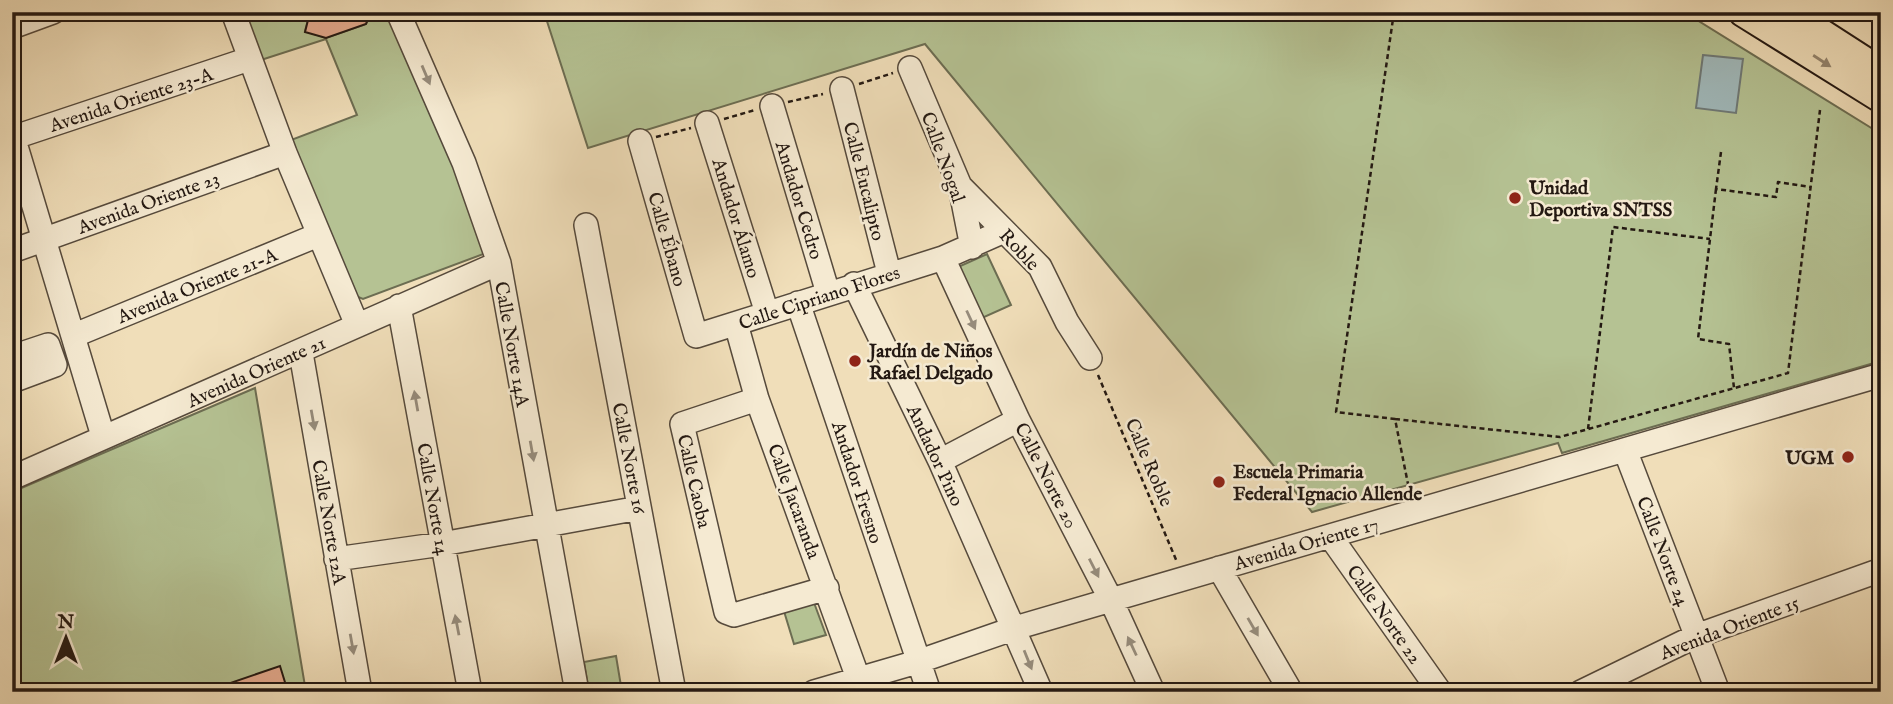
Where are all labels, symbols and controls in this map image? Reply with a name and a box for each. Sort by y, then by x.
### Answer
one-way arrow [1813,54,1832,67]
street label: Avenida Oriente 23-A [46,63,218,139]
one-way arrow [421,64,432,85]
street label: Calle Nogal [915,109,970,207]
street label: Calle Eucalipto [837,120,889,243]
street label: Andador Cedro [768,138,827,263]
street label: Andador Álamo [705,155,766,281]
street label: Avenida Oriente 23 [74,167,223,241]
place label: Unidad Deportiva SNTSS [1528,177,1672,223]
street label: Calle Ébano [641,189,692,289]
marker: Unidad Deportiva SNTSS [1507,190,1523,206]
street label: Roble [993,224,1044,276]
street label: Avenida Oriente 21-A [113,243,282,330]
street label: Calle Cipriano Flores [736,261,903,336]
street label: Calle Norte 14A [488,280,534,410]
one-way arrow [966,310,977,330]
street label: Avenida Oriente 21 [183,332,330,414]
place label: Jardín de Niños Rafael Delgado [866,340,993,386]
marker: Jardín de Niños Rafael Delgado [847,353,863,369]
one-way arrow [410,390,421,412]
street label: Andador Pino [900,400,968,510]
street label: Calle Norte 16 [606,401,651,517]
one-way arrow [308,409,319,431]
street label: Calle Roble [1119,415,1178,511]
street label: Andador Fresno [825,417,887,547]
street label: Calle Norte 20 [1008,419,1082,533]
street label: Calle Caoba [671,432,716,531]
one-way arrow [527,440,538,462]
street label: Calle Norte 14 [410,441,454,558]
street label: Calle Jacaranda [761,441,825,563]
place label: UGM [1784,447,1834,471]
marker: UGM [1840,449,1856,465]
street label: Calle Norte 12A [305,458,351,588]
place label: Escuela Primaria Federal Ignacio Allende [1233,461,1423,507]
marker: Escuela Primaria Federal Ignacio Allende [1211,474,1227,490]
street label: Calle Norte 24 [1630,493,1694,611]
street label: Avenida Oriente 17 [1231,513,1381,577]
one-way arrow [1089,558,1100,578]
street label: Calle Norte 22 [1340,561,1426,669]
street label: Avenida Oriente 15 [1656,591,1803,667]
north arrow [32,602,102,672]
text: N [57,611,75,635]
one-way arrow [451,614,462,636]
one-way arrow [1247,617,1259,637]
one-way arrow [347,633,358,655]
one-way arrow [1126,636,1138,656]
one-way arrow [1023,649,1034,670]

